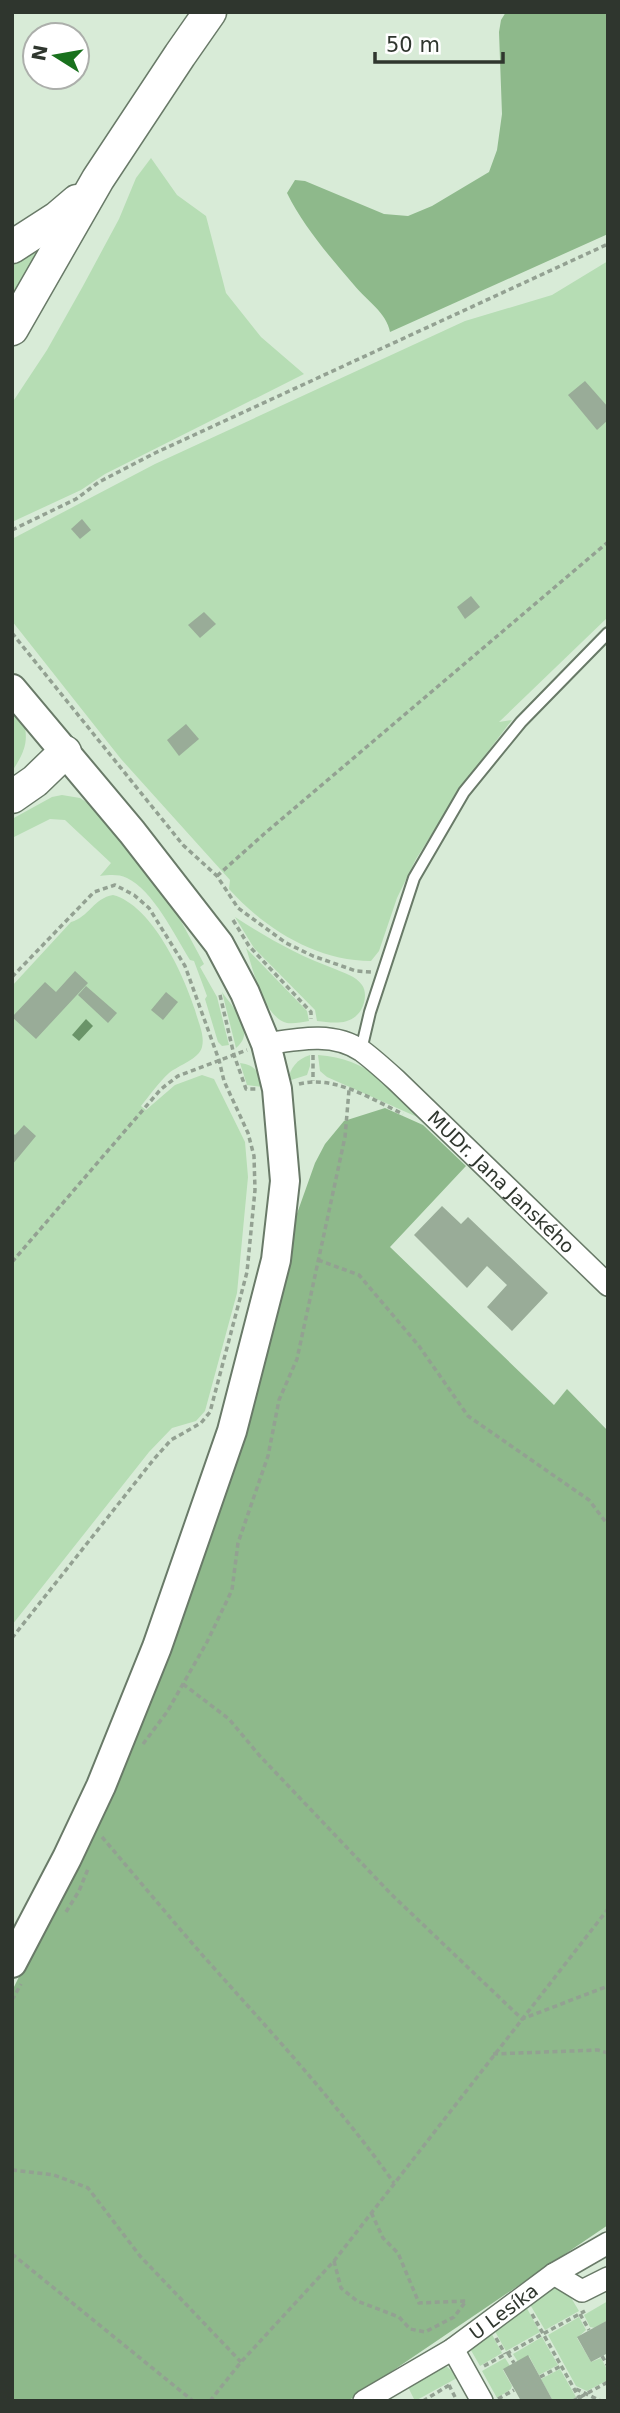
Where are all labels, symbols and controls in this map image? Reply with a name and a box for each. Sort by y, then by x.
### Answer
north arrow [21,21,91,91]
scale bar [375,21,503,65]
text: 50 m [386,33,440,57]
text: N [27,43,52,63]
street label: MUDr. Jana Janského [423,1106,579,1257]
street label: U Lesíka [465,2279,542,2344]

